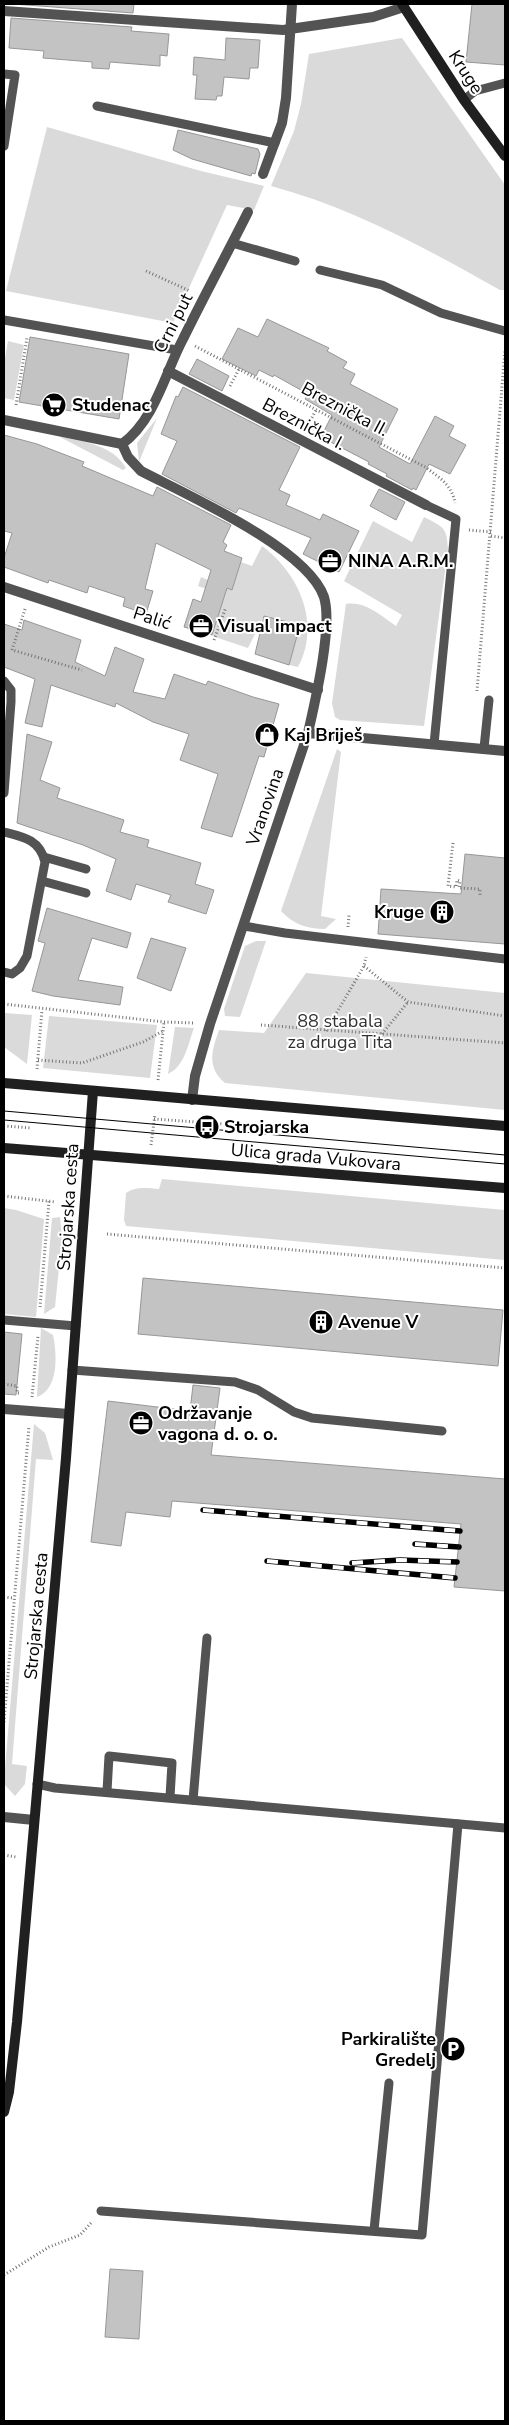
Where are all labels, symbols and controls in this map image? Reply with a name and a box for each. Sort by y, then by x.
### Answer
street label: Kruge [443,45,489,99]
street label: Crni put [148,288,199,357]
street label: Breznička II. [297,376,393,442]
supermarket icon: Studenac [41,392,67,418]
street label: Breznička I. [258,392,350,456]
place label: Studenac [72,393,151,417]
office icon: NINA A.R.M. [317,548,343,574]
place label: NINA A.R.M. [348,549,453,573]
street label: Palić [130,601,174,635]
office icon: Visual impact [188,613,214,639]
place label: Visual impact [217,614,332,638]
shop icon: Kaj Briješ [254,722,280,748]
place label: Kaj Briješ [284,723,363,747]
street label: Vranovina [240,765,289,850]
building icon: Kruge [429,899,455,925]
place label: Kruge [374,900,424,924]
park label: 88 stabala za druga Tita [287,1009,393,1054]
bus stop icon: Strojarska [194,1114,220,1140]
place label: Strojarska [224,1115,309,1139]
street label: Ulica grada Vukovara [230,1138,402,1176]
street label: Strojarska cesta [52,1142,84,1272]
building icon: Avenue V [308,1309,334,1335]
place label: Avenue V [338,1310,420,1334]
place label: Održavanje vagona d. o. o. [157,1401,278,1446]
office icon: Održavanje vagona d. o. o. [128,1410,154,1436]
street label: Strojarska cesta [18,1551,54,1681]
place label: Parkiralište Gredelj [341,2027,436,2072]
parking icon: Parkiralište Gredelj [440,2036,466,2062]

